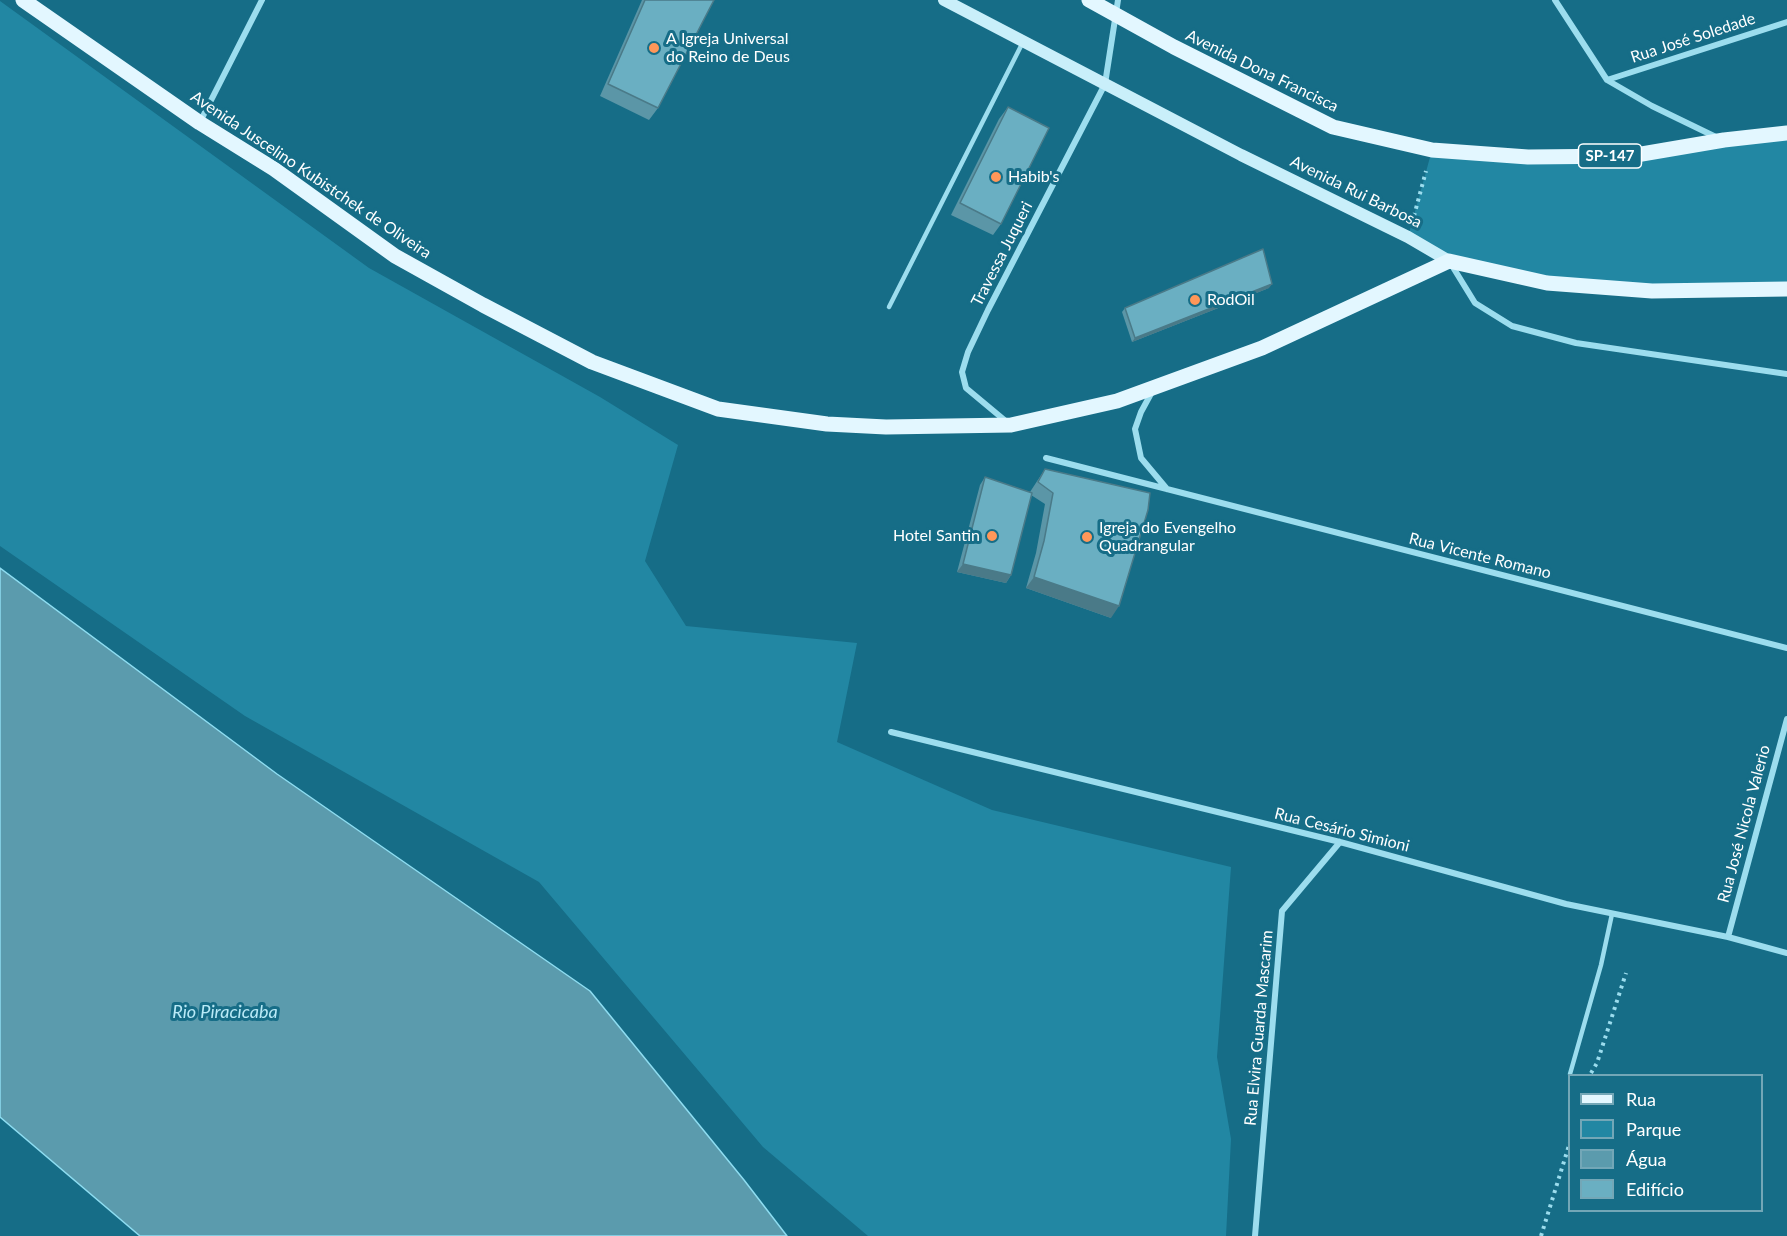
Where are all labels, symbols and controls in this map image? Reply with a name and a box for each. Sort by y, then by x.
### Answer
street label: Rua José Soledade [1628,9,1758,67]
street label: Avenida Dona Francisca [1183,26,1341,116]
place label: A Igreja Universal do Reino de Deus [666,29,790,67]
marker: A Igreja Universal do Reino de Deus [647,41,661,55]
street label: Avenida Juscelino Kubistchek de Oliveira [187,87,435,263]
road number: SP-147 [1578,144,1642,168]
street label: Avenida Rui Barbosa [1287,152,1425,232]
place label: Habib's [1008,167,1059,187]
marker: Habib's [989,170,1003,184]
street label: Travessa Juqueri [967,198,1037,310]
place label: RodOil [1207,290,1255,310]
marker: RodOil [1188,293,1202,307]
place label: Igreja do Evengelho Quadrangular [1099,518,1236,556]
place label: Hotel Santin [893,526,980,546]
marker: Hotel Santin [985,529,999,543]
street label: Rua Vicente Romano [1407,529,1553,583]
marker: Igreja do Evengelho Quadrangular [1080,530,1094,544]
street label: Rua José Nicola Valerio [1714,743,1774,905]
street label: Rua Cesário Simioni [1272,804,1412,856]
street label: Rua Elvira Guarda Mascarim [1241,929,1277,1127]
water label: Rio Piracicaba [172,1001,278,1023]
legend [1568,1074,1763,1212]
text: Rua [1626,1088,1656,1110]
text: Parque [1626,1118,1681,1140]
text: Água [1626,1148,1667,1170]
text: Edifício [1626,1178,1684,1200]

